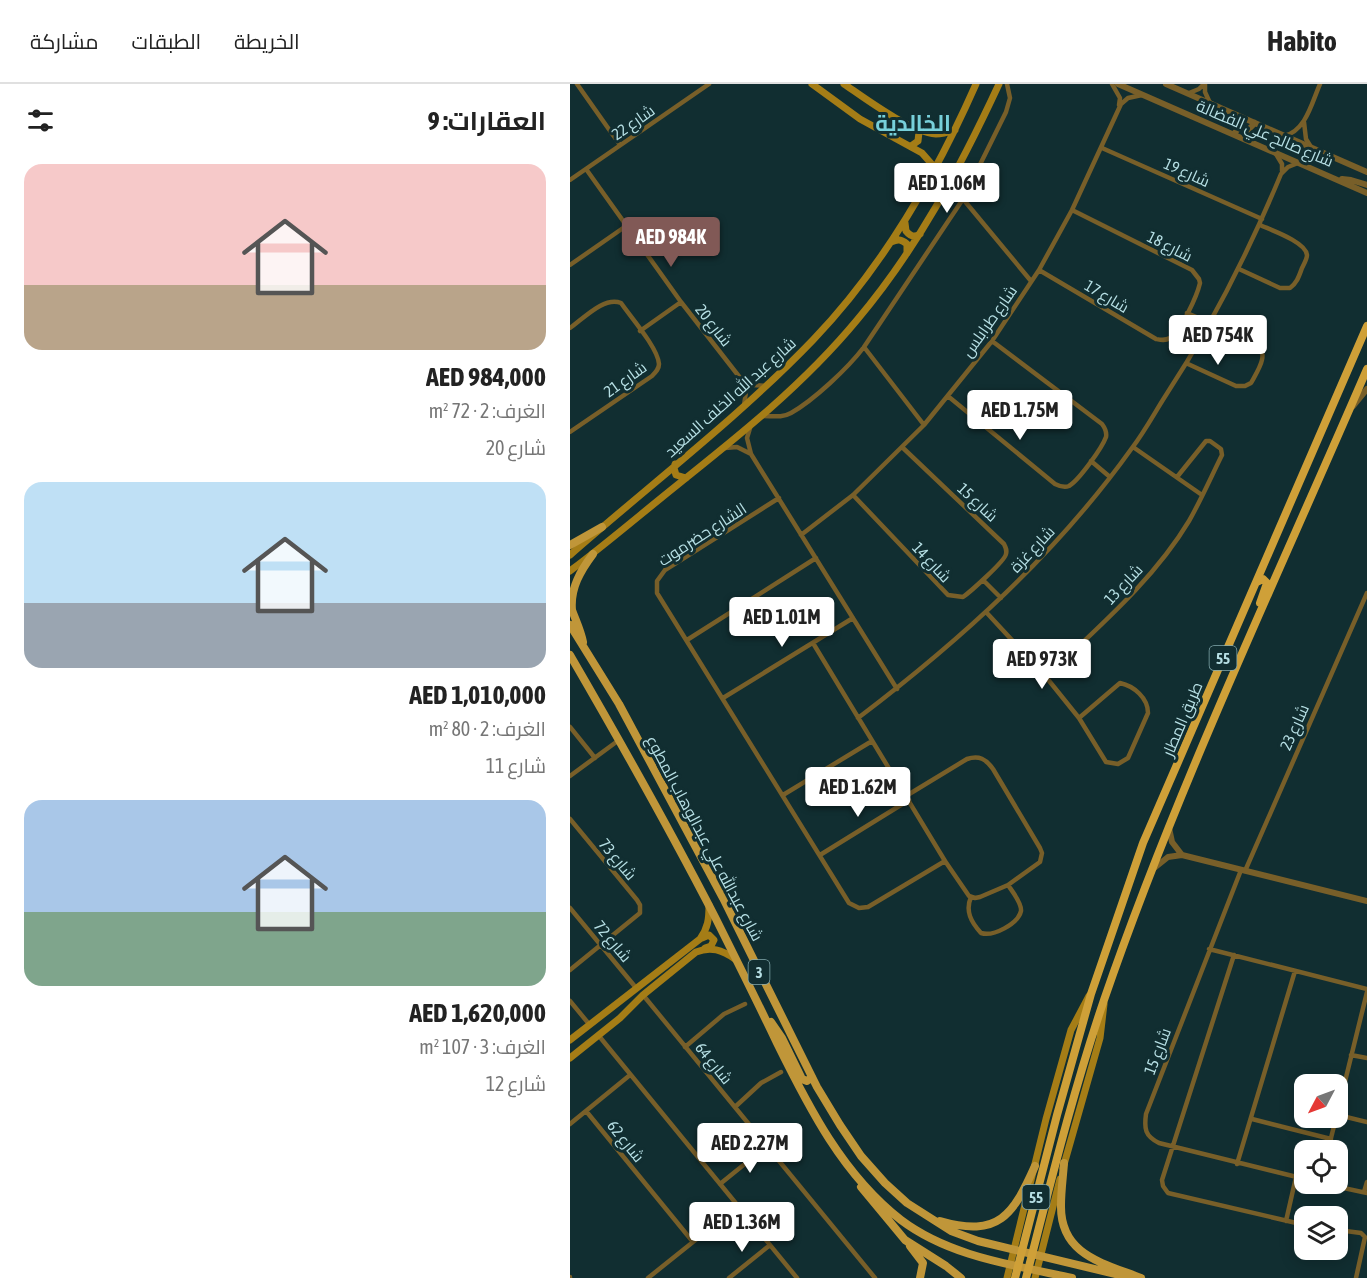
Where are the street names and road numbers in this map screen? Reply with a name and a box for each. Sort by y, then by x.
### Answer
street label: شارع صالح علي الفضالة [1192,96,1336,175]
street label: شارع 22 [608,101,660,146]
street label: شارع 19 [1160,154,1213,193]
street label: شارع 18 [1143,227,1196,268]
street label: شارع 17 [1080,276,1132,319]
street label: شارع طرابلس [958,282,1023,362]
street label: شارع 20 [690,300,736,351]
street label: شارع عبد الله الخلف السعيد [660,333,801,463]
street label: شارع 21 [600,358,652,403]
street label: شارع 15 [952,479,1002,527]
street label: الشارع حضرموت [655,499,751,572]
street label: شارع غزة [1006,522,1060,578]
street label: شارع 14 [907,538,955,588]
street label: شارع 13 [1100,560,1148,610]
road number: 55 [1210,646,1236,670]
street label: طريق المطار [1158,679,1208,761]
street label: شارع 23 [1276,701,1315,754]
street label: شارع عبدالله علي عبدالوهاب المطوع [639,732,768,946]
street label: شارع 73 [593,835,640,885]
street label: شارع 72 [588,917,635,967]
road number: 3 [748,960,770,984]
street label: شارع 15 [1140,1025,1177,1078]
street label: شارع 64 [689,1039,736,1089]
street label: شارع 62 [601,1117,648,1167]
road number: 55 [1022,1185,1050,1209]

